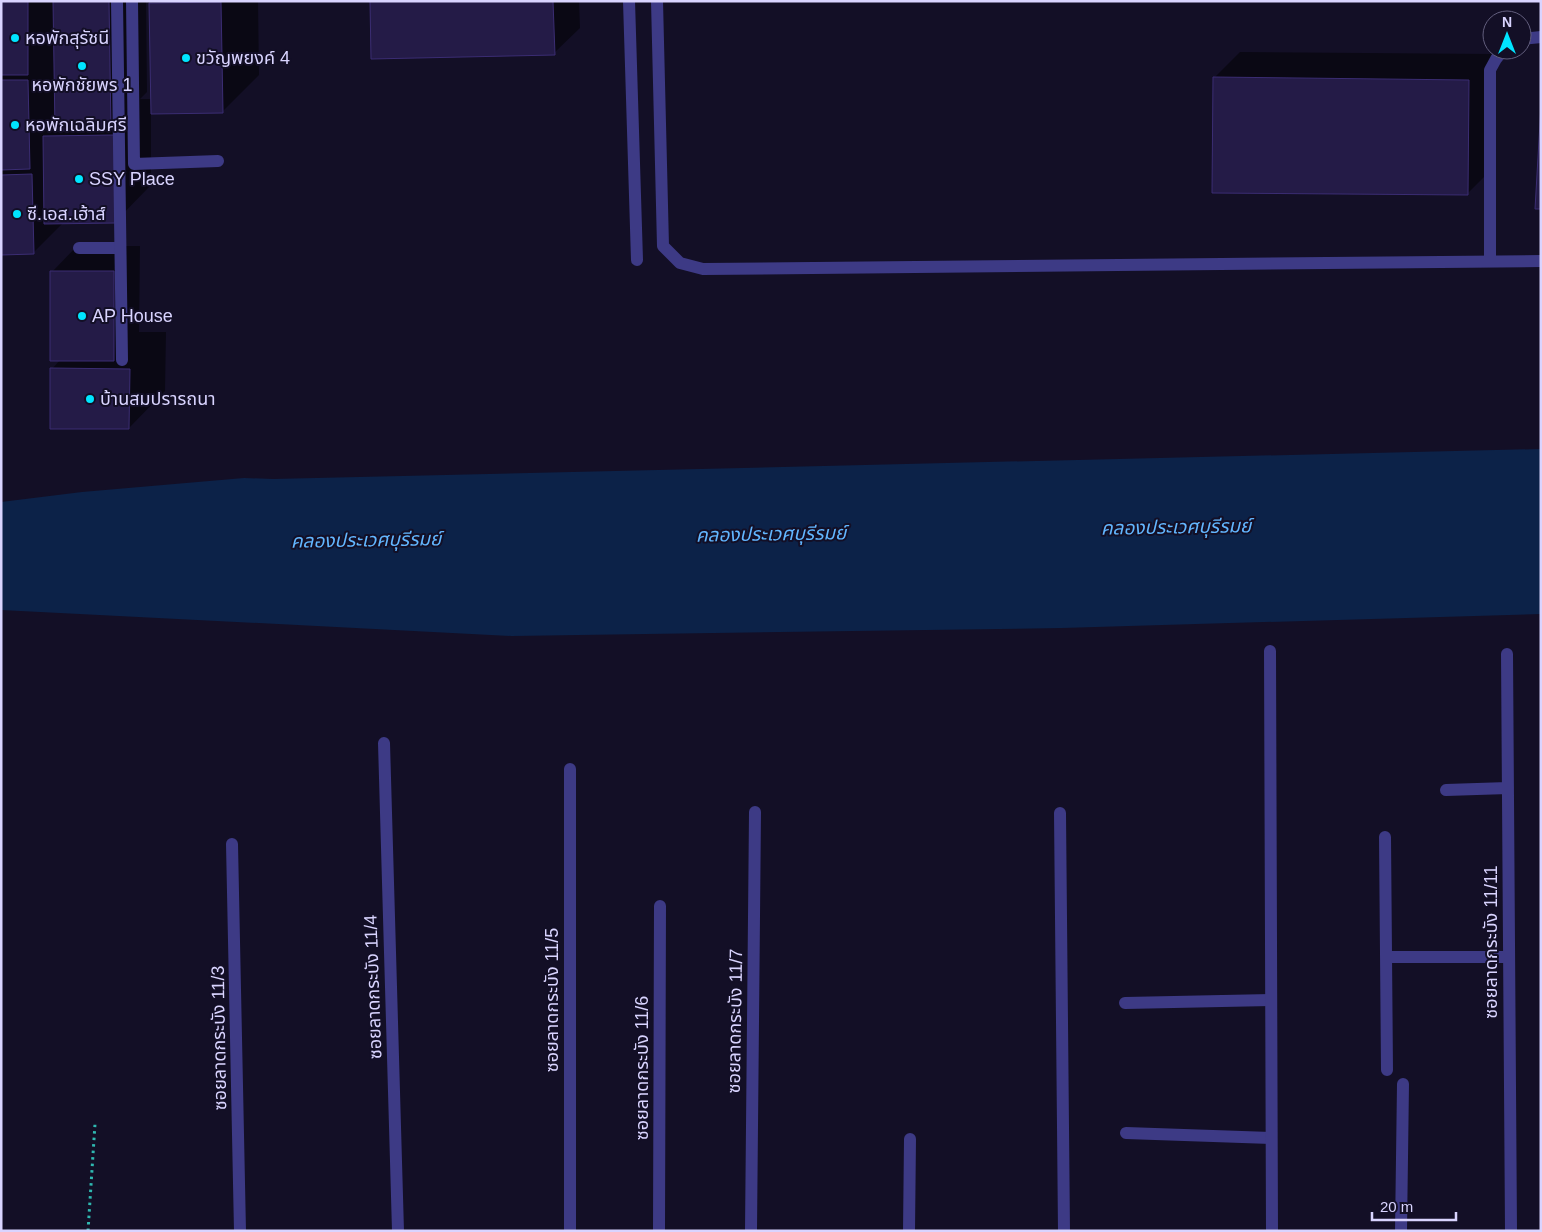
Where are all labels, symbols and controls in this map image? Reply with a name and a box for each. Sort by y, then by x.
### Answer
north arrow [1482,10,1532,60]
text: N [1502,14,1512,30]
place label: หอพักสุรัชนี [25,28,109,49]
marker: หอพักสุรัชนี [9,32,21,44]
place label: ขวัญพยงค์ 4 [196,48,290,68]
marker: ขวัญพยงค์ 4 [180,52,192,64]
marker: หอพักชัยพร 1 [76,60,88,72]
place label: หอพักชัยพร 1 [31,75,133,95]
place label: หอพักเฉลิมศรี [25,115,127,135]
marker: หอพักเฉลิมศรี [9,119,21,131]
place label: SSY Place [89,169,175,189]
marker: SSY Place [73,173,85,185]
place label: ซี.เอส.เฮ้าส์ [27,204,106,224]
marker: ซี.เอส.เฮ้าส์ [11,208,23,220]
place label: AP House [92,306,173,326]
marker: AP House [76,310,88,322]
place label: บ้านสมปรารถนา [100,389,216,409]
marker: บ้านสมปรารถนา [84,393,96,405]
water label: คลองประเวศบุรีรมย์ [1101,515,1256,540]
water label: คลองประเวศบุรีรมย์ [696,522,851,547]
water label: คลองประเวศบุรีรมย์ [291,528,446,553]
street label: ซอยลาดกระบัง 11/11 [1481,865,1501,1019]
street label: ซอยลาดกระบัง 11/4 [360,914,386,1060]
street label: ซอยลาดกระบัง 11/5 [542,928,562,1072]
street label: ซอยลาดกระบัง 11/7 [724,949,746,1093]
street label: ซอยลาดกระบัง 11/3 [208,966,230,1110]
street label: ซอยลาดกระบัง 11/6 [632,996,652,1140]
scale bar [1372,1190,1456,1222]
text: 20 m [1380,1198,1413,1215]

